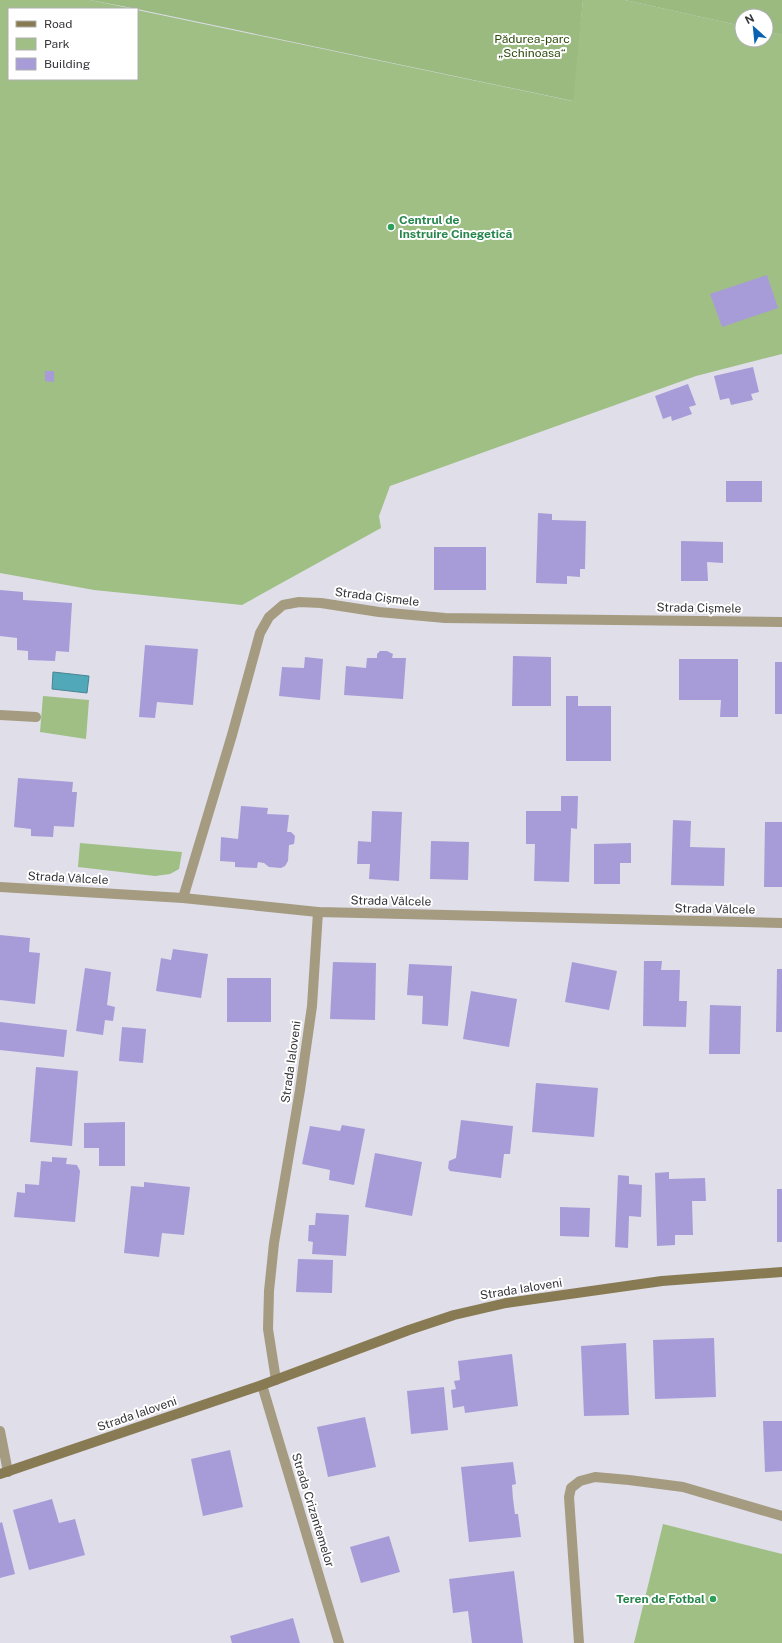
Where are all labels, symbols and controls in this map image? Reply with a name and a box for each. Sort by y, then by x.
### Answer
legend [8,8,138,80]
north arrow [734,8,774,48]
text: N [743,12,756,26]
text: Road [44,17,72,31]
park label: Pădurea-parc „Schinoasa“ [494,32,570,60]
text: Park [44,37,70,51]
text: Building [44,57,90,71]
place label: Centrul de Instruire Cinegetică [399,213,513,241]
marker: Centrul de Instruire Cinegetică [386,222,396,232]
street label: Strada Cișmele [334,585,420,609]
street label: Strada Cișmele [656,600,742,616]
street label: Strada Vâlcele [27,869,109,887]
street label: Strada Vâlcele [350,893,432,909]
street label: Strada Vâlcele [674,901,756,917]
street label: Strada Ialoveni [278,1020,304,1104]
street label: Strada Ialoveni [479,1276,563,1302]
street label: Strada Ialoveni [96,1394,179,1434]
street label: Strada Crizantemelor [289,1451,337,1569]
place label: Teren de Fotbal [616,1592,705,1606]
marker: Teren de Fotbal [708,1594,718,1604]

